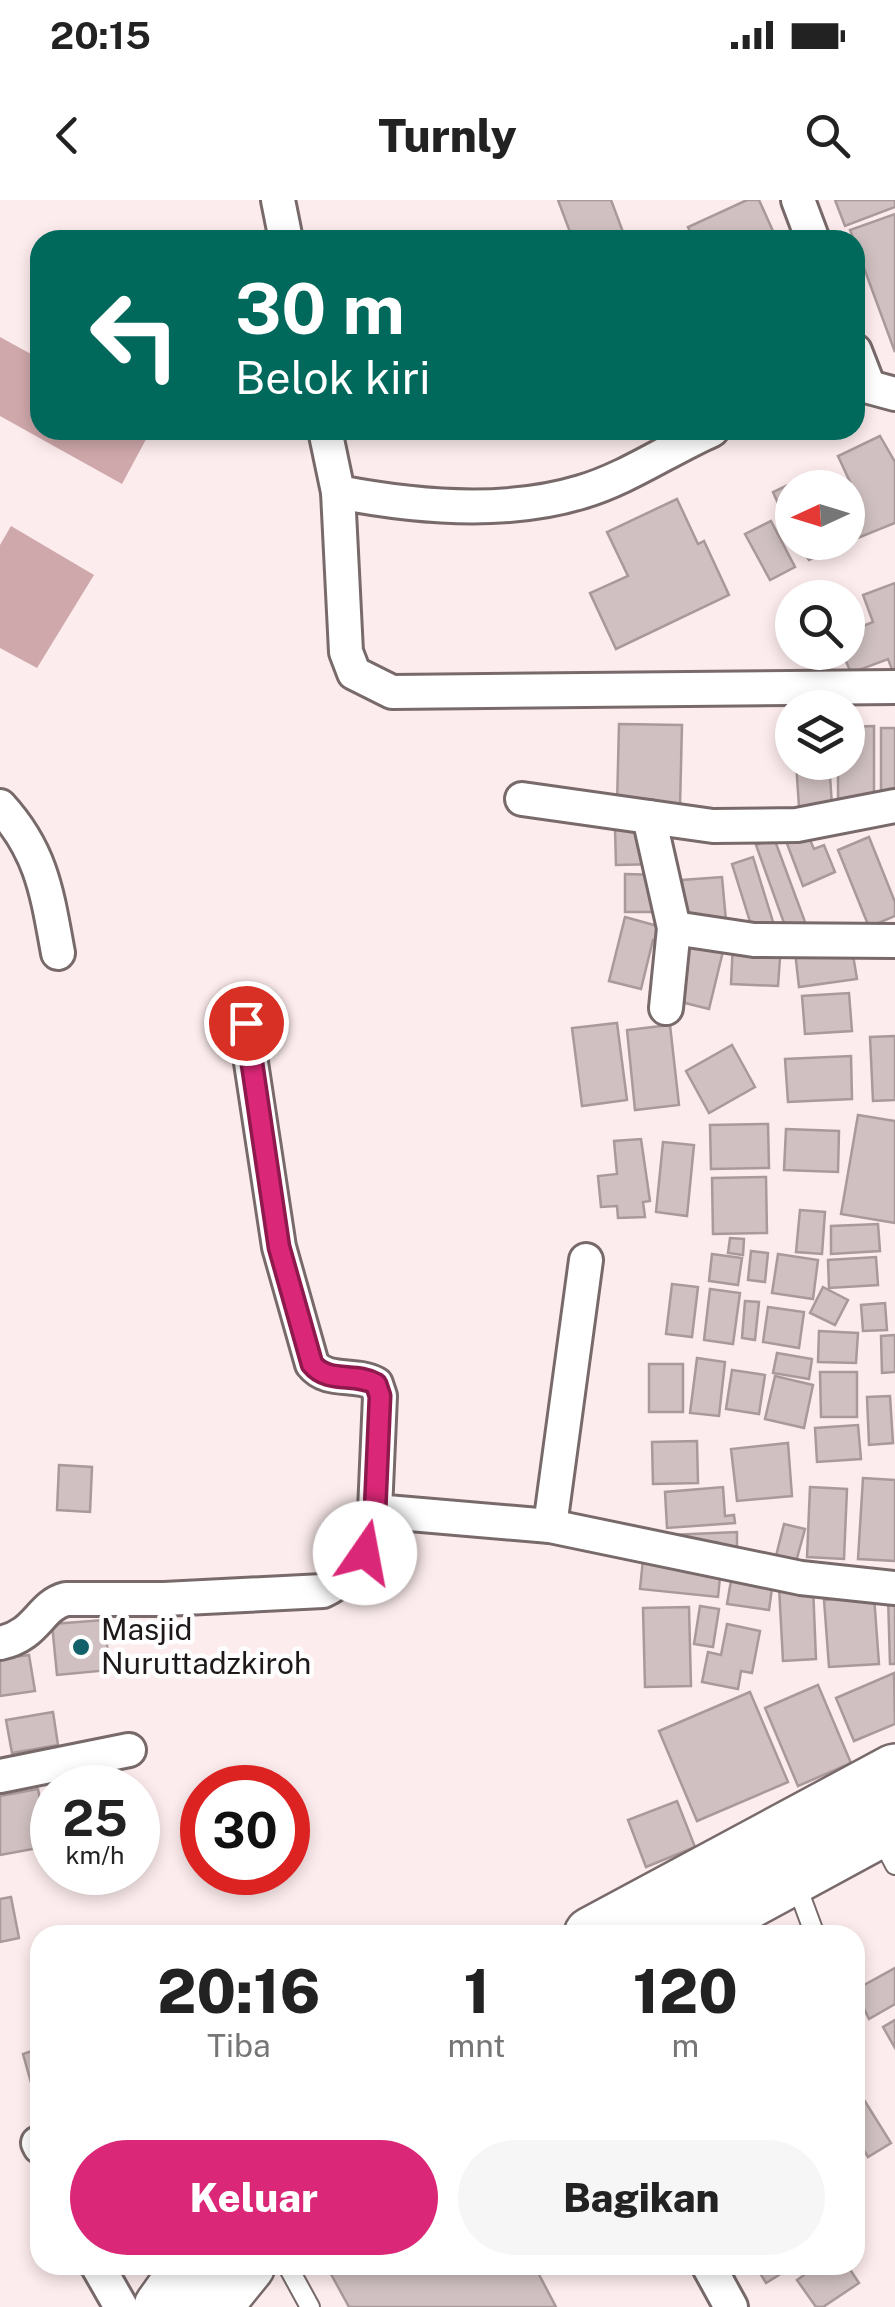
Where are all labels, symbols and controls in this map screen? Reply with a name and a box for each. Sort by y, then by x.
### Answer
text: 20:15 [50,13,151,58]
icon: back [40,108,95,163]
icon: search [800,108,855,163]
text: Turnly [378,109,517,162]
text: 30 m [235,267,405,350]
icon: left [70,270,200,400]
text: Belok kiri [235,351,430,404]
north arrow [775,470,865,560]
map controls [775,470,865,780]
button: search [775,580,865,670]
button: layers [775,690,865,780]
pin [204,981,289,1066]
icon: arrive [219,996,274,1051]
position arrow [313,1501,417,1605]
place label: Masjid Nuruttadzkiroh [101,1611,311,1681]
marker: Masjid Nuruttadzkiroh [70,1636,92,1658]
speed limit sign: 30 [180,1765,310,1895]
text: 25 [62,1788,128,1847]
text: km/h [66,1840,124,1870]
text: 20:16 [157,1956,320,2027]
text: 1 [463,1956,490,2027]
text: 120 [633,1956,738,2027]
text: Tiba [207,2027,271,2064]
text: mnt [448,2027,505,2064]
text: m [671,2027,699,2064]
button: Keluar [70,2140,438,2255]
button: Bagikan [458,2140,825,2255]

